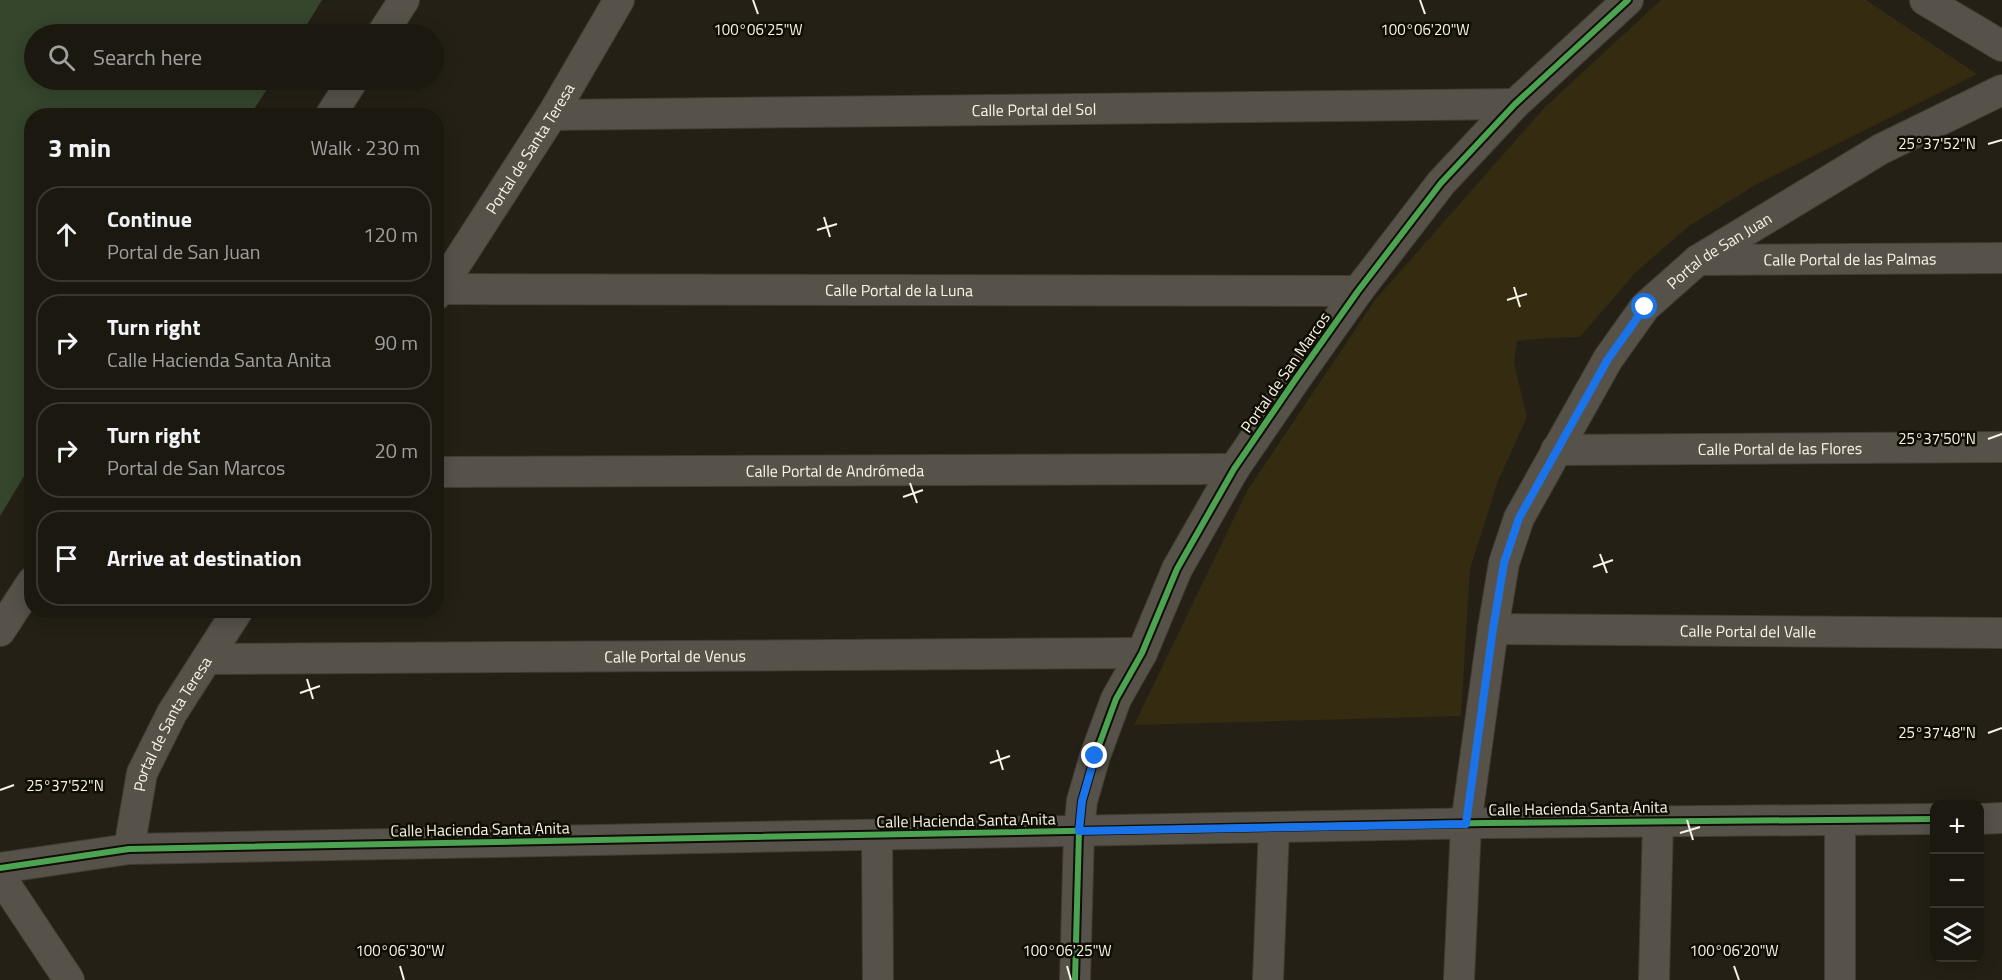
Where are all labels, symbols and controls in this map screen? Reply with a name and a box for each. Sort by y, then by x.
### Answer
text: 100°06'25"W [713,18,803,41]
text: 100°06'20"W [1380,18,1470,41]
search box [24,24,444,90]
text: Search here [93,40,202,74]
icon: search [45,41,78,74]
street label: Portal de Santa Teresa [479,78,580,219]
street label: Calle Portal del Sol [971,97,1096,122]
text: 3 min [48,128,111,167]
text: Walk · 230 m [311,132,420,163]
text: 25°37'52"N [1898,132,1976,155]
text: Continue [107,202,192,236]
street label: Portal de San Juan [1661,206,1776,295]
icon: ahead [50,218,83,251]
text: 120 m [363,219,418,250]
text: Portal de San Juan [107,236,261,267]
street label: Calle Portal de las Palmas [1763,246,1937,272]
street label: Calle Portal de la Luna [825,278,973,302]
route start [1631,293,1657,319]
street label: Portal de San Marcos [1234,307,1336,437]
text: Turn right [107,310,201,344]
icon: right [50,326,83,359]
text: 90 m [374,327,418,358]
text: Calle Hacienda Santa Anita [107,344,331,375]
text: Turn right [107,418,201,452]
text: 25°37'50"N [1898,427,1976,450]
icon: right [50,434,83,467]
text: 20 m [374,435,418,466]
street label: Calle Portal de las Flores [1698,436,1862,461]
text: Portal de San Marcos [107,452,285,483]
street label: Calle Portal de Andrómeda [746,458,924,483]
text: Arrive at destination [107,541,302,575]
icon: arrive [50,542,83,575]
street label: Calle Portal del Valle [1680,618,1816,644]
street label: Calle Portal de Venus [604,644,746,668]
street label: Portal de Santa Teresa [127,652,217,793]
text: 25°37'48"N [1898,721,1976,744]
route end [1081,742,1107,768]
text: 25°37'52"N [26,774,104,797]
street label: Calle Hacienda Santa Anita [1488,794,1668,822]
map controls [1930,800,1984,962]
button: + [1930,800,1984,854]
street label: Calle Hacienda Santa Anita [876,806,1056,834]
street label: Calle Hacienda Santa Anita [390,815,570,843]
button: − [1930,854,1984,908]
button: layers [1930,908,1984,962]
text: 100°06'30"W [355,939,445,962]
text: 100°06'25"W [1022,939,1112,962]
text: 100°06'20"W [1689,939,1779,962]

